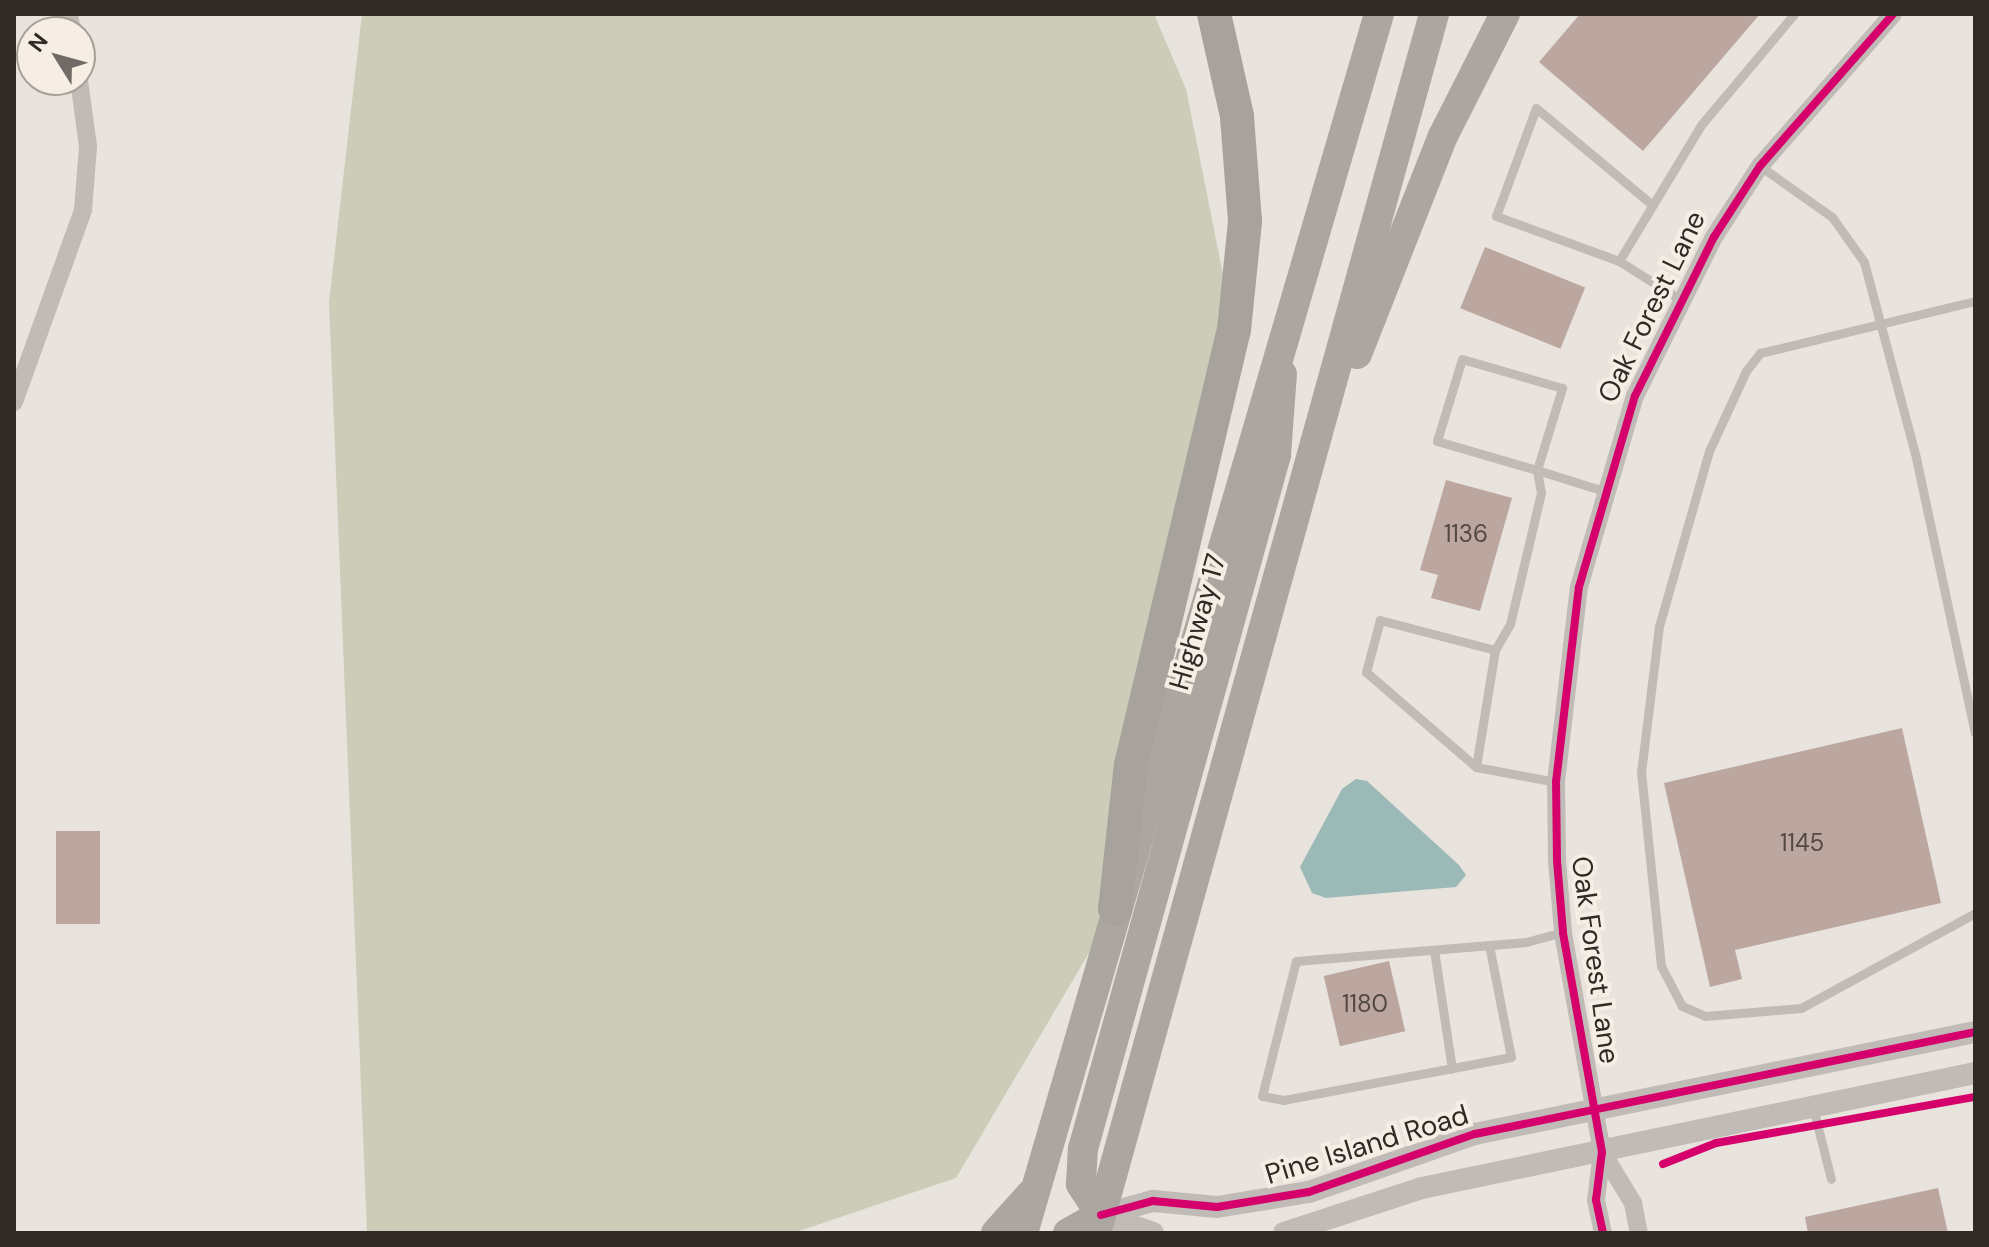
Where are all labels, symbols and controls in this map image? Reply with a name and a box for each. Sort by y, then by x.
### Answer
north arrow [16,16,96,96]
text: N [22,27,54,58]
street label: Oak Forest Lane [1591,206,1713,408]
house number: 1136 [1444,520,1488,548]
street label: Highway 17 [1163,550,1233,694]
house number: 1145 [1780,829,1824,857]
street label: Oak Forest Lane [1564,854,1626,1066]
house number: 1180 [1342,990,1388,1018]
street label: Pine Island Road [1261,1098,1473,1192]

